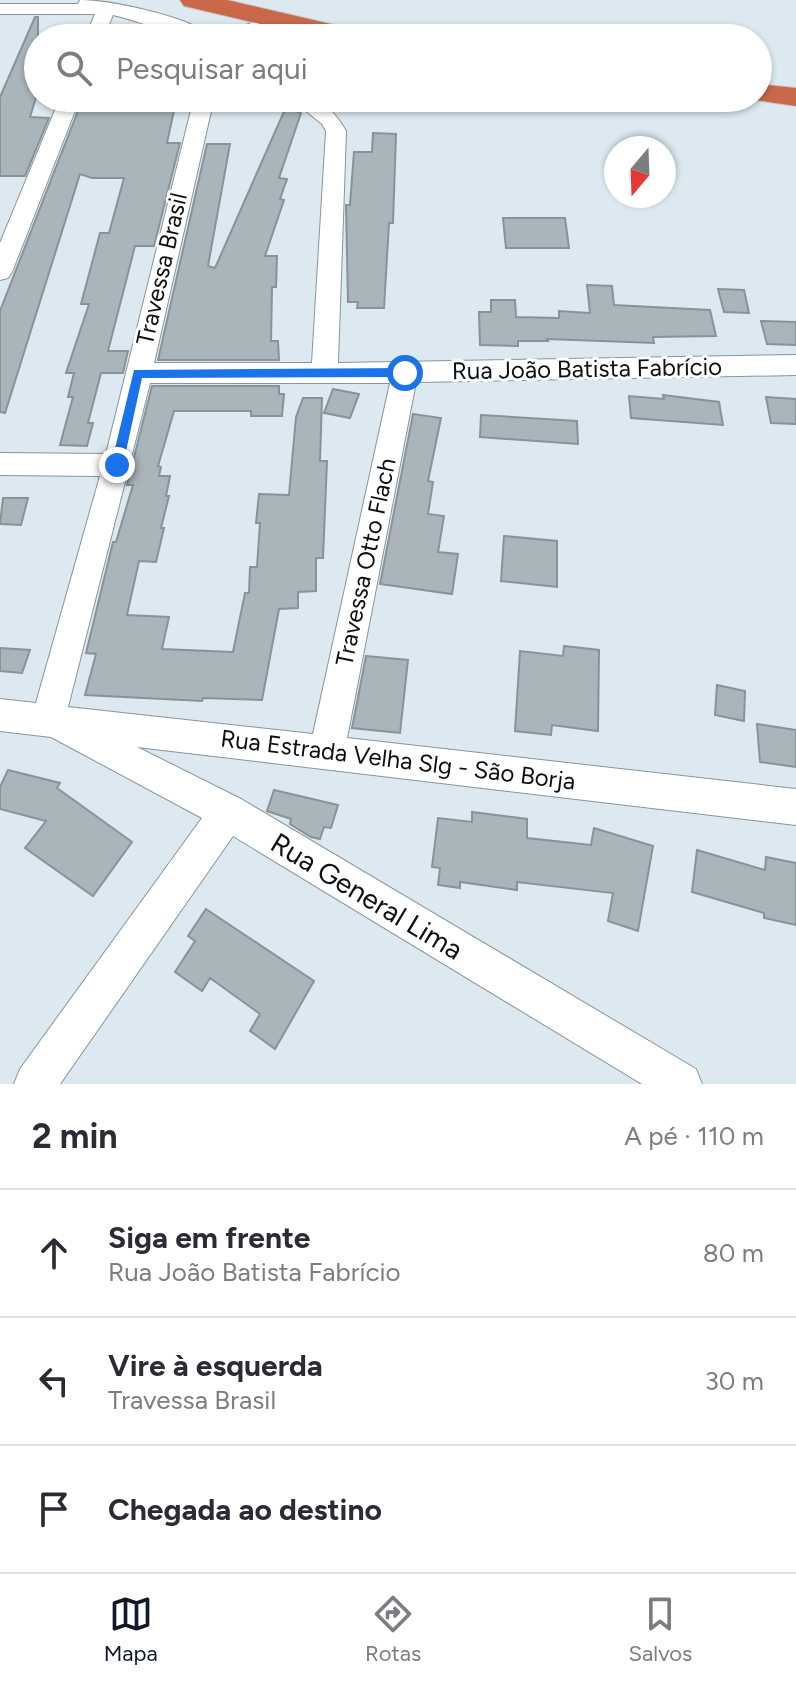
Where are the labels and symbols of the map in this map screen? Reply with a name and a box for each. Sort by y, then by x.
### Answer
north arrow [604,136,676,208]
street label: Travessa Brasil [130,190,193,348]
street label: Rua João Batista Fabrício [452,352,722,385]
route start [387,355,423,391]
route end [99,447,135,483]
street label: Travessa Otto Flach [329,455,402,668]
street label: Rua Estrada Velha Slg - São Borja [219,723,577,796]
street label: Rua General Lima [265,825,469,967]

